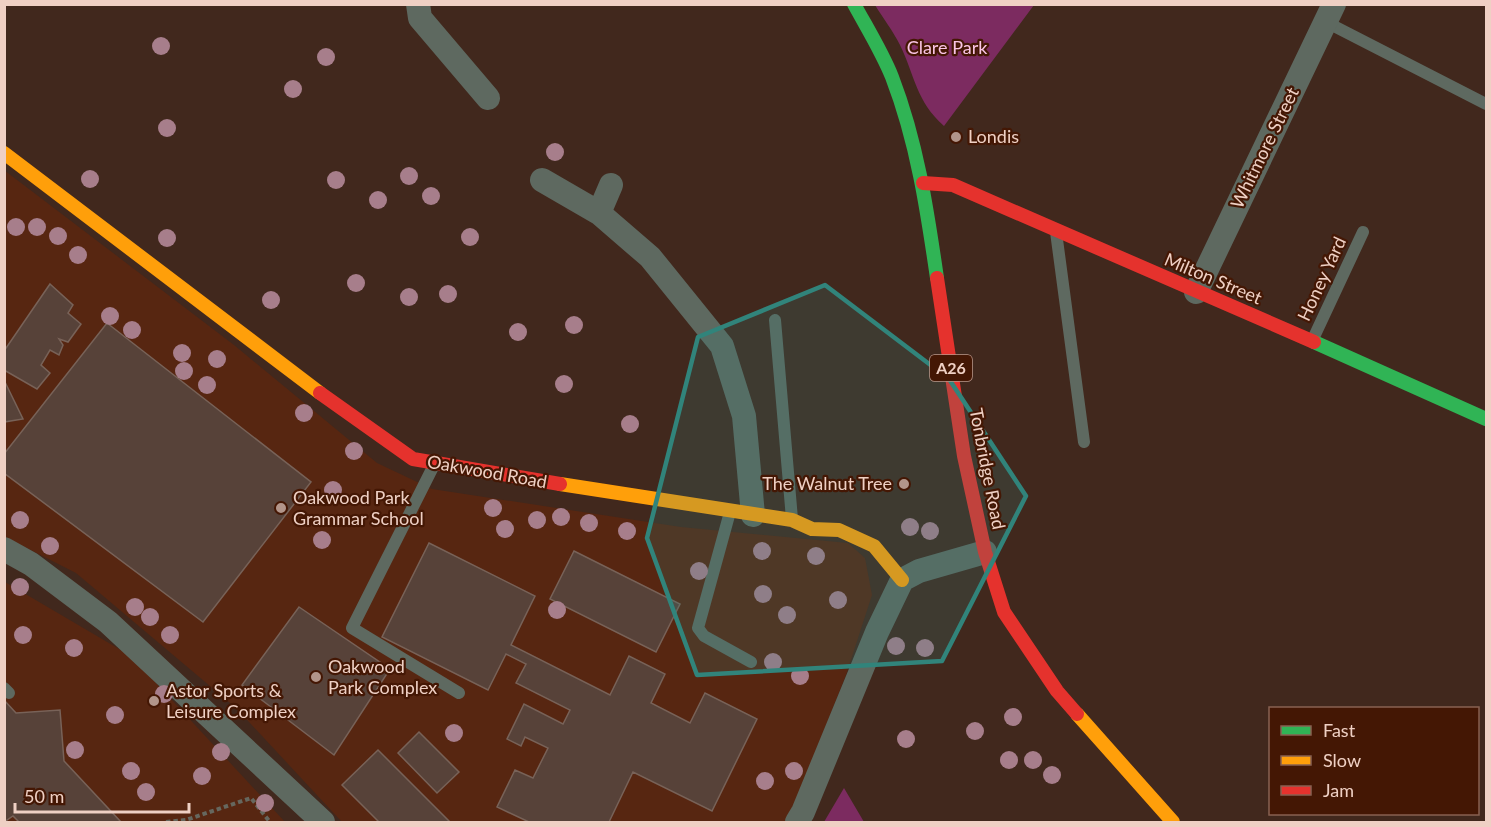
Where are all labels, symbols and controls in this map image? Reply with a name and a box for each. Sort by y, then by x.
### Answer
park label: Clare Park [907,36,988,58]
street label: Whitmore Street [1225,83,1303,212]
place label: Londis [968,125,1019,147]
marker: Londis [949,130,963,144]
street label: Honey Yard [1292,233,1350,324]
street label: Milton Street [1161,248,1266,309]
road number: A26 [930,355,972,381]
street label: Tonbridge Road [965,406,1011,531]
street label: Oakwood Road [426,450,549,492]
place label: The Walnut Tree [762,472,892,494]
marker: The Walnut Tree [897,477,911,491]
place label: Oakwood Park Grammar School [293,486,424,529]
marker: Oakwood Park Grammar School [274,501,288,515]
place label: Oakwood Park Complex [328,655,437,698]
marker: Oakwood Park Complex [309,670,323,684]
place label: Astor Sports & Leisure Complex [166,679,296,722]
marker: Astor Sports & Leisure Complex [147,694,161,708]
legend [1269,707,1479,815]
text: Fast [1323,719,1356,741]
text: Slow [1323,749,1361,771]
scale bar [15,776,189,814]
text: Jam [1323,779,1354,801]
text: 50 m [24,785,64,807]

